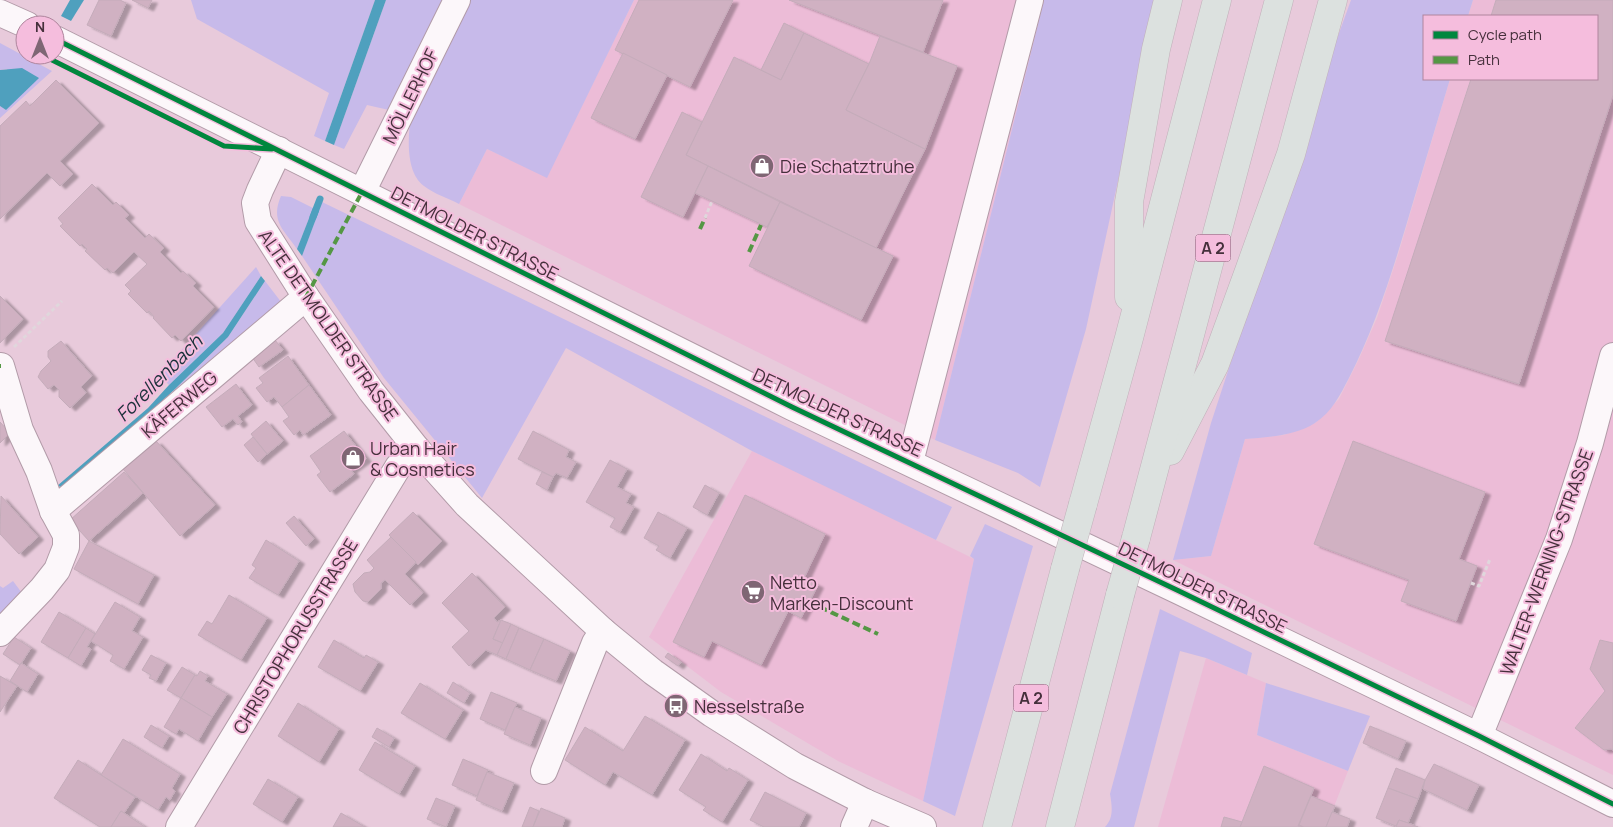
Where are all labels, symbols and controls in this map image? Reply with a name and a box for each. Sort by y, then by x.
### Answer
north arrow [15,15,65,65]
legend [1423,15,1598,80]
text: N [35,17,45,36]
text: Cycle path [1468,24,1542,45]
street label: MÖLLERHOF [377,45,443,147]
text: Path [1468,49,1500,70]
shop icon: Die Schatztruhe [749,153,775,179]
place label: Die Schatztruhe [780,154,915,178]
street label: DETMOLDER STRASSE [387,180,563,286]
street label: ALTE DETMOLDER STRASSE [254,225,404,425]
road number: A 2 [1196,234,1230,262]
water label: Forellenbach [110,328,209,427]
street label: DETMOLDER STRASSE [749,362,927,462]
street label: KÄFERWEG [136,365,222,443]
place label: Urban Hair & Cosmetics [370,436,475,481]
shop icon: Urban Hair & Cosmetics [340,445,366,471]
street label: WALTER-WERNING-STRASSE [1494,446,1598,678]
street label: CHRISTOPHORUSSTRASSE [227,534,363,738]
street label: DETMOLDER STRASSE [1115,536,1291,638]
place label: Netto Marken-Discount [770,570,914,615]
supermarket icon: Netto Marken-Discount [740,579,766,605]
road number: A 2 [1014,684,1048,711]
bus stop icon: Nesselstraße [663,693,689,719]
place label: Nesselstraße [694,694,805,718]

